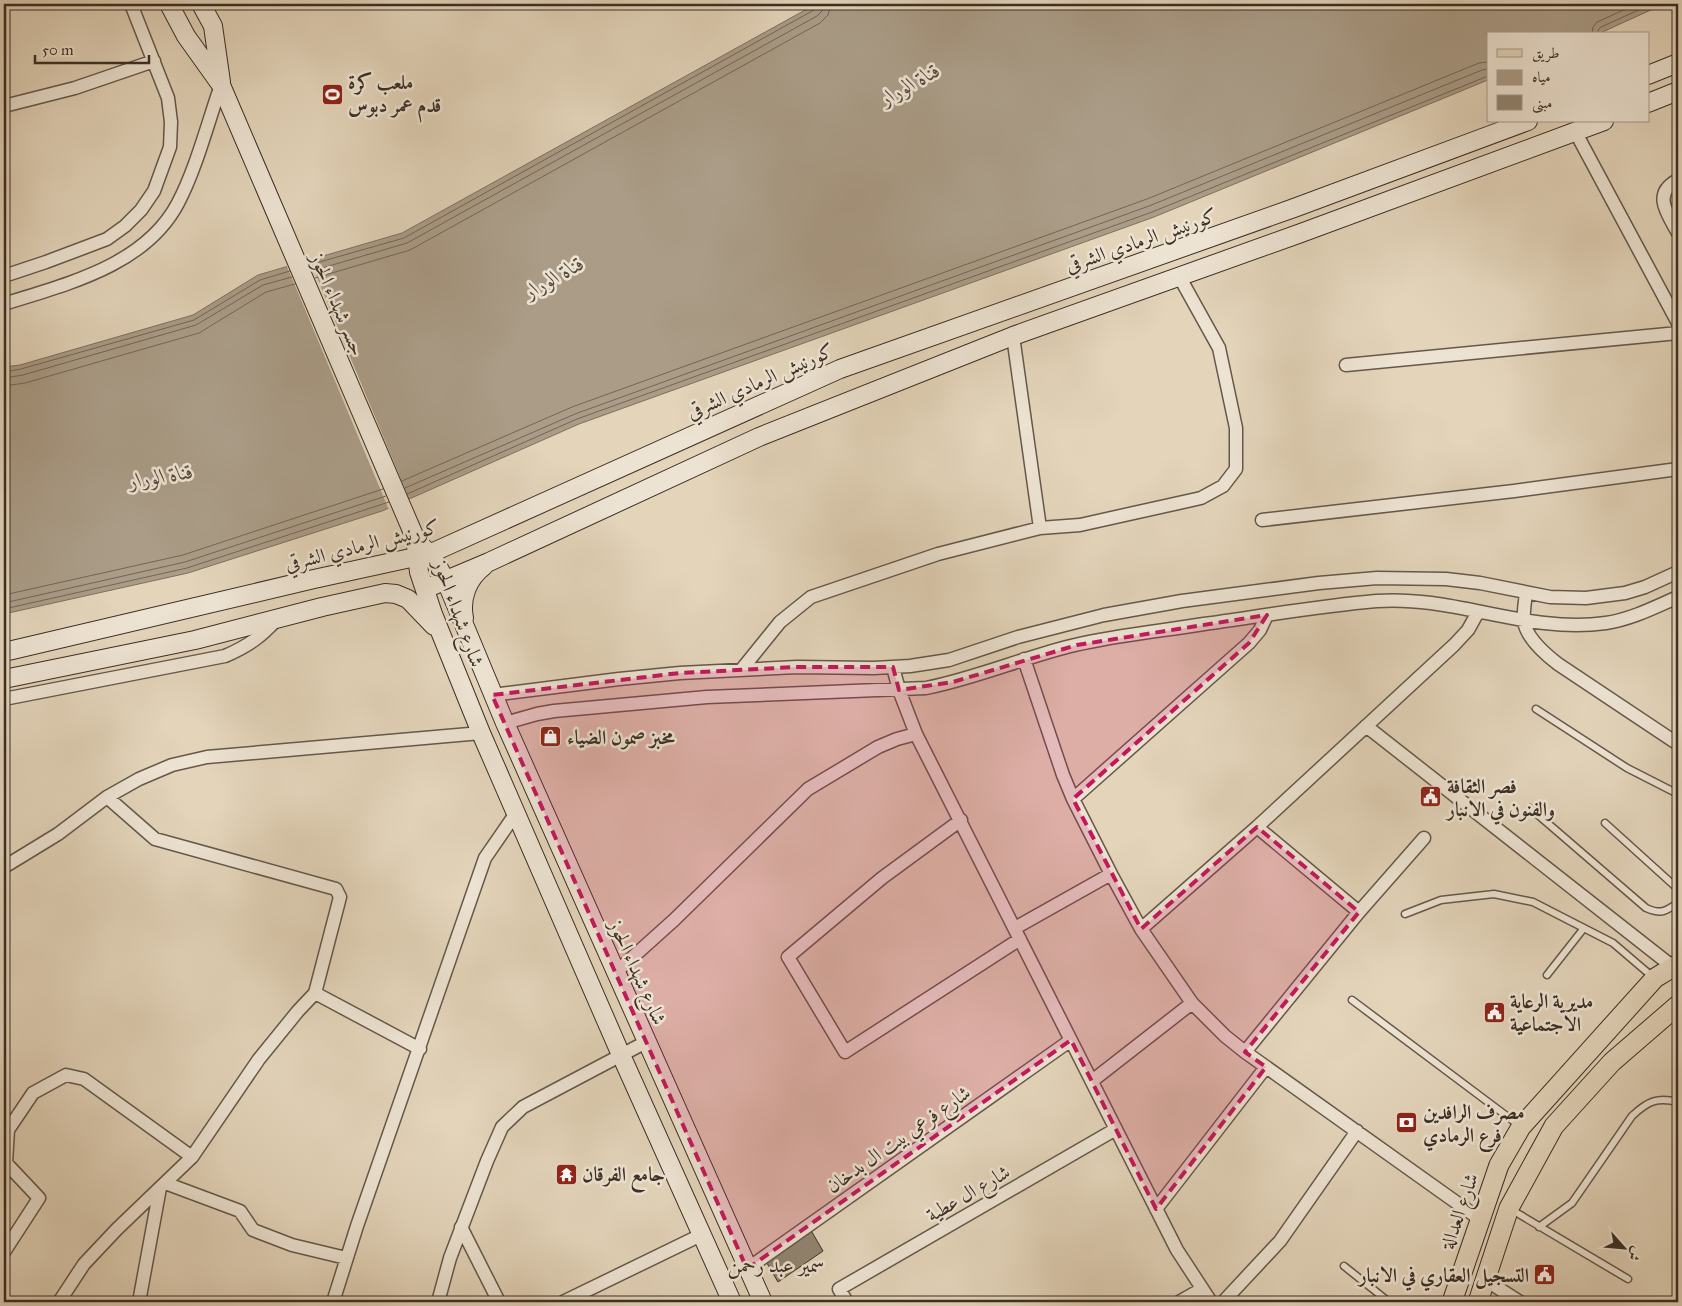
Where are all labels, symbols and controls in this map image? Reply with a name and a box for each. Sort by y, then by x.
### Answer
scale bar [35,32,149,64]
legend [1487,32,1650,122]
text: 50 m [42,41,74,59]
text: طريق [1532,44,1559,63]
water label: قناة الورار [873,57,945,112]
text: مياه [1532,68,1550,86]
place label: ملعب كرة قدم عمر دبوس [348,70,442,123]
sports icon: ملعب كرة قدم عمر دبوس [320,82,344,106]
text: مبنى [1532,94,1552,114]
street label: كورنيش الرمادي الشرقي [1062,203,1221,281]
street label: جسر شهداء الحوز [303,247,370,360]
water label: قناة الورار [517,250,589,305]
street label: كورنيش الرمادي الشرقي [683,338,839,428]
water label: قناة الورار [125,458,195,494]
street label: كورنيش الرمادي الشرقي [282,514,443,580]
street label: شارع شهداء الحوز [422,554,490,672]
shop icon: مخبز صمون الضياء [539,725,563,749]
place label: مخبز صمون الضياء [567,725,676,750]
place label: فصر الثقافة والفنون في الانبار [1445,774,1555,825]
public building icon: فصر الثقافة والفنون في الانبار [1419,785,1443,809]
street label: شارع شهداء الحوز [598,914,672,1031]
place label: مديرية الرعاية الاجتماعية [1510,989,1593,1036]
public building icon: مديرية الرعاية الاجتماعية [1482,1001,1506,1025]
street label: شارع فرعي بيت ال بدخان [821,1080,978,1203]
place label: مصرف الرافدين فرع الرمادي [1423,1100,1524,1152]
bank icon: مصرف الرافدين فرع الرمادي [1395,1111,1419,1135]
street label: شارع ال عطية [922,1159,1017,1232]
temple icon: جامع الفرقان [554,1162,578,1186]
place label: جامع الفرقان [582,1162,665,1193]
street label: شارع العدالة [1434,1170,1489,1255]
north arrow [1600,1224,1650,1274]
text: ش [1624,1244,1646,1264]
district label: سمير عبد رحمن [728,1252,824,1279]
place label: التسجيل العقاري في الانبار [1357,1263,1529,1292]
public building icon: التسجيل العقاري في الانبار [1533,1263,1557,1287]

